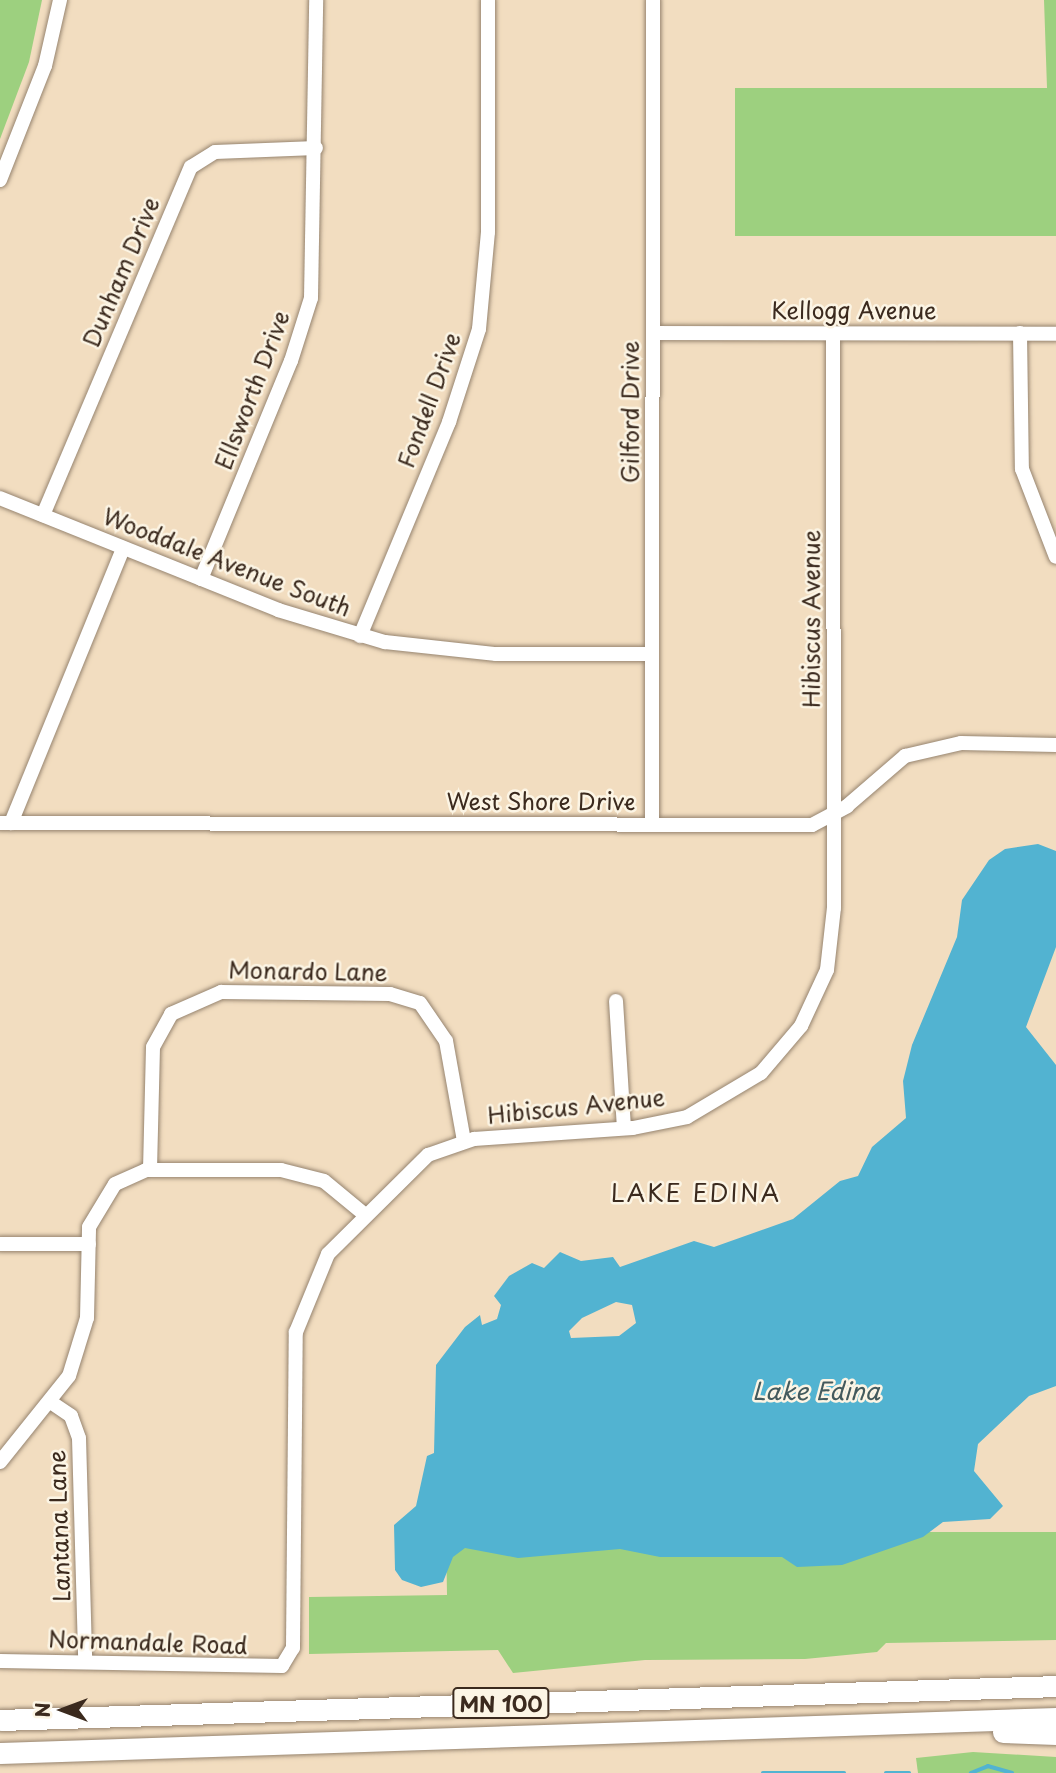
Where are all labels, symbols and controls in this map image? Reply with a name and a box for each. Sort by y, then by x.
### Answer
street label: Dunham Drive [77,193,165,351]
street label: Kellogg Avenue [772,296,936,324]
street label: Ellsworth Drive [209,306,295,474]
street label: Fondell Drive [391,328,467,472]
street label: Gilford Drive [616,340,644,484]
street label: Wooddale Avenue South [98,502,356,622]
street label: Hibiscus Avenue [797,531,825,707]
street label: West Shore Drive [445,787,637,815]
street label: Monardo Lane [228,956,388,986]
street label: Hibiscus Avenue [487,1083,665,1129]
district label: LAKE EDINA [613,1179,779,1207]
water label: Lake Edina [753,1377,879,1405]
street label: Lantana Lane [43,1449,75,1603]
street label: Normandale Road [47,1625,249,1659]
north arrow [28,1675,98,1745]
road number: MN 100 [452,1686,550,1720]
text: N [28,1702,56,1718]

